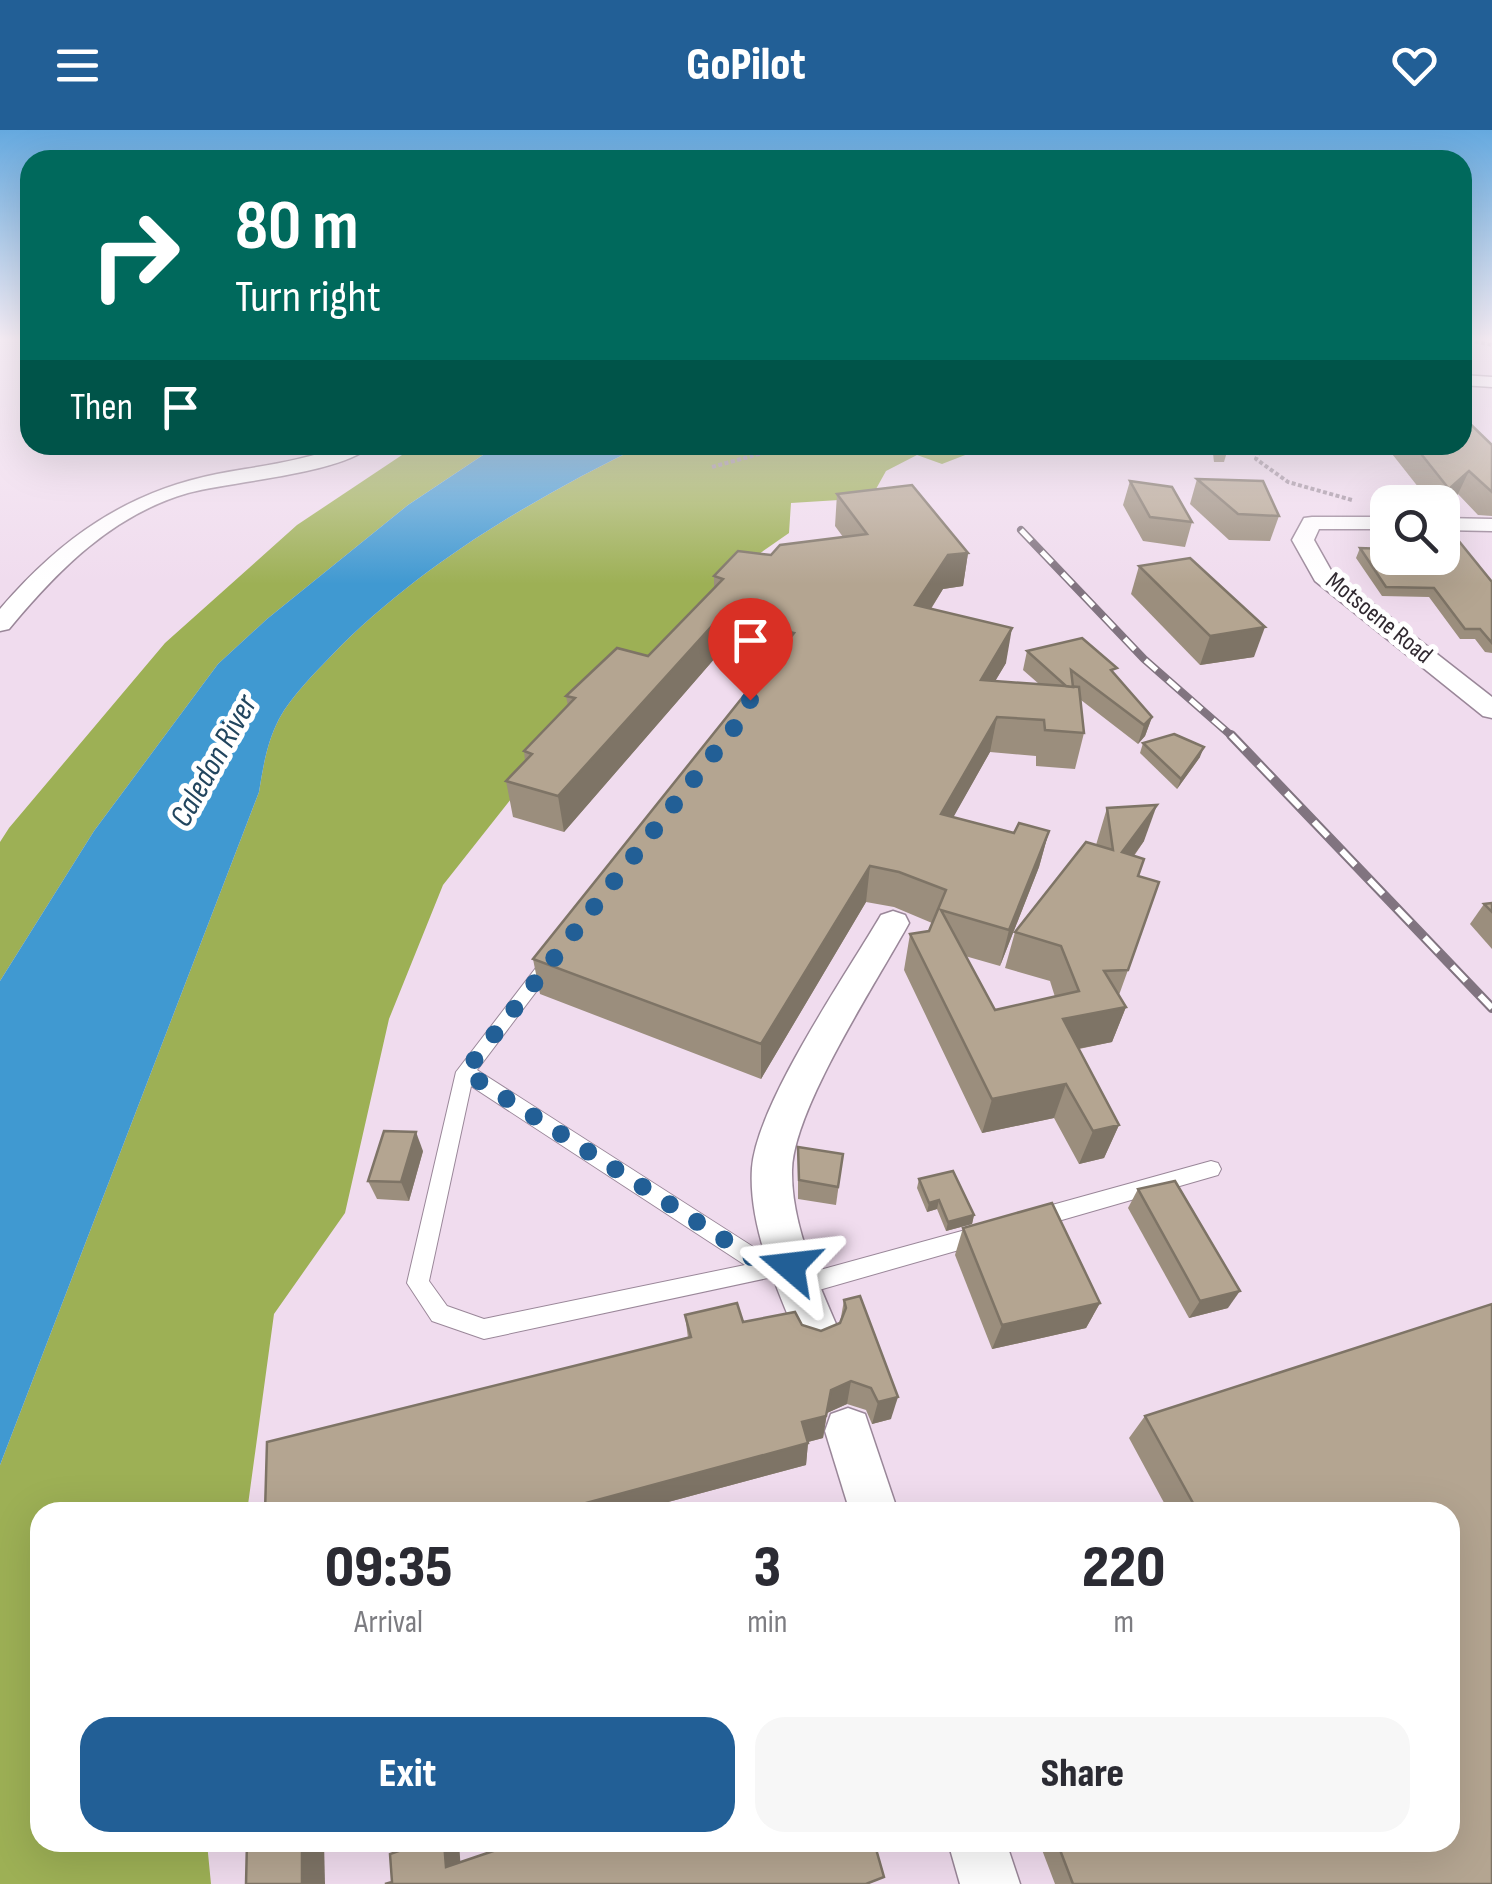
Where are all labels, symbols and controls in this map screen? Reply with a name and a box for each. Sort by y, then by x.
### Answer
icon: menu [50,38,105,93]
text: GoPilot [686,38,806,93]
icon: heart [1387,38,1442,93]
text: 80 m [235,185,359,269]
icon: right [70,190,200,320]
text: Turn right [235,270,381,325]
icon: arrive [153,380,208,435]
text: Then [70,385,133,430]
map controls [1370,485,1460,575]
button: search [1370,485,1460,575]
street label: Motsoene Road [1319,566,1439,670]
pin [708,598,793,701]
icon: arrive [723,613,778,668]
water label: Caledon River [162,688,267,834]
position arrow [738,1214,842,1318]
text: 09:35 [325,1532,453,1604]
text: 3 [754,1532,781,1604]
text: 220 [1082,1532,1165,1604]
text: Arrival [354,1603,423,1642]
text: min [747,1603,787,1642]
text: m [1113,1603,1134,1642]
button: Exit [80,1717,735,1832]
button: Share [755,1717,1410,1832]

